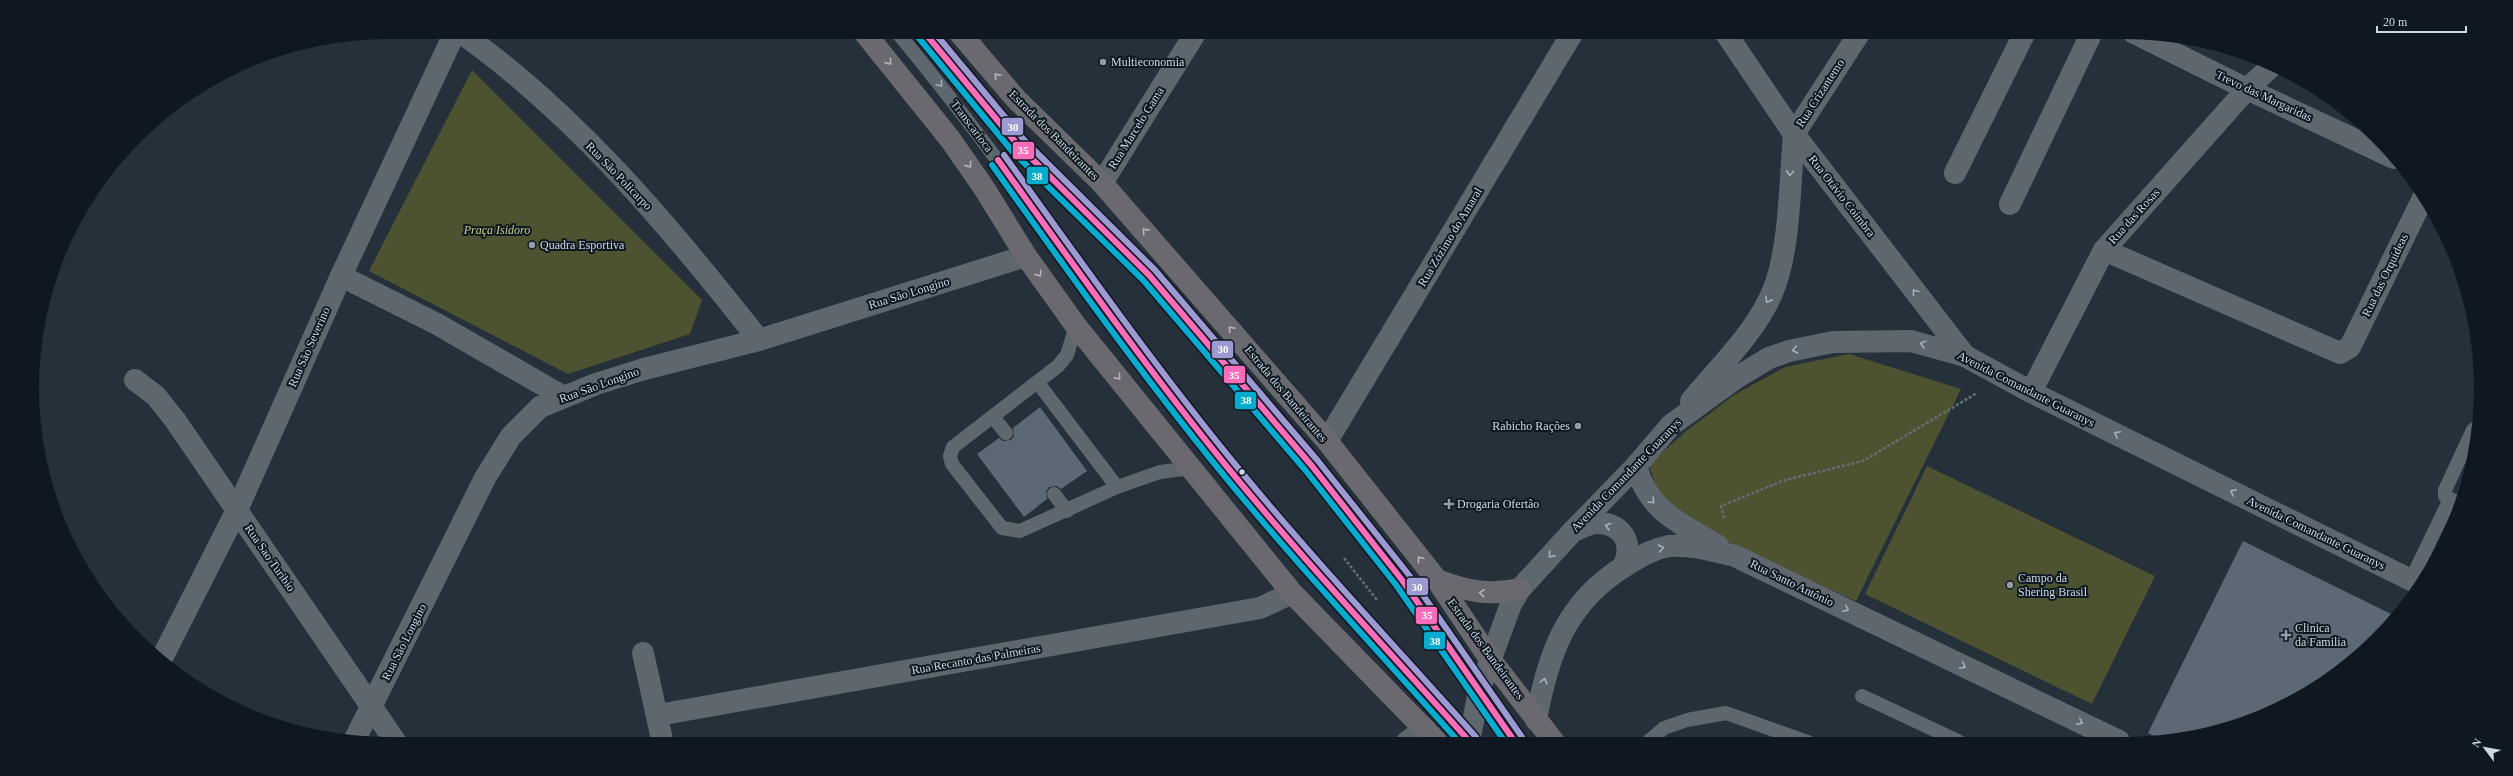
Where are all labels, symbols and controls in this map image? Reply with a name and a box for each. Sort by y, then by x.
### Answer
scale bar [2377,8,2466,34]
text: 20 m [2383,15,2408,29]
place label: Multieconomia [1111,55,1185,69]
street label: Rua Crizantemo [1793,56,1847,130]
marker: Multieconomia [1098,57,1108,67]
one-way arrow [884,58,891,65]
street label: Trevo das Margaridas [2214,68,2315,125]
one-way arrow [994,74,1001,81]
one-way arrow [935,79,942,86]
street label: Rua Marcelo Gama [1105,84,1167,172]
street label: Estrada dos Bandeirantes [1006,87,1102,183]
street label: Transcarioca [948,97,997,155]
line badge: 30 [1001,117,1024,136]
text: 30 [1008,121,1019,133]
street label: Rua São Policarpo [583,139,655,213]
line badge: 35 [1012,141,1035,160]
text: 35 [1018,144,1029,156]
street label: Rua Otávio Coimbra [1806,152,1879,240]
one-way arrow [964,161,972,168]
line badge: 38 [1026,166,1049,185]
text: 38 [1032,170,1043,182]
one-way arrow [1786,170,1795,176]
street label: Rua Zózimo do Amaral [1415,184,1485,289]
street label: Rua das Rosas [2105,185,2163,247]
park label: Praça Isidoro [463,223,530,237]
one-way arrow [1142,228,1149,236]
street label: Rua das Orquídeas [2359,231,2411,319]
place label: Quadra Esportiva [540,238,625,252]
marker: Quadra Esportiva [527,240,537,250]
one-way arrow [1034,270,1042,277]
street label: Rua São Longino [867,274,951,312]
one-way arrow [1913,289,1920,296]
one-way arrow [1766,296,1773,303]
street label: Rua São Severino [285,305,333,389]
one-way arrow [1228,326,1235,333]
line badge: 30 [1211,340,1234,359]
one-way arrow [1920,340,1927,349]
text: 30 [1218,343,1229,355]
street label: Estrada dos Bandeirantes [1242,343,1331,445]
one-way arrow [1791,345,1798,353]
street label: Avenida Comandante Guaranys [1955,348,2097,430]
street label: Rua São Longino [557,364,641,406]
line badge: 35 [1223,365,1246,384]
text: 35 [1229,369,1240,381]
one-way arrow [1114,372,1121,380]
line badge: 38 [1234,391,1257,410]
text: 38 [1241,394,1252,406]
street label: Avenida Comandante Guaranys [1568,415,1684,535]
place label: Rabicho Rações [1492,419,1570,433]
marker: Rabicho Rações [1573,421,1583,431]
one-way arrow [2113,432,2121,439]
unlabelled marker [1237,467,1247,477]
one-way arrow [2230,489,2237,497]
street label: Avenida Comandante Guaranys [2244,493,2388,573]
one-way arrow [1648,496,1655,504]
place label: Drogaria Ofertão [1457,497,1539,511]
marker: Drogaria Ofertão [1444,499,1454,509]
street label: Rua Sao Turibio [242,522,298,594]
one-way arrow [1604,522,1611,531]
one-way arrow [1658,545,1664,553]
one-way arrow [1548,550,1555,558]
one-way arrow [1417,556,1424,563]
street label: Rua Santo Antônio [1748,557,1836,609]
place label: Campo da Shering Brasil [2018,571,2088,599]
line badge: 30 [1406,577,1429,596]
marker: Campo da Shering Brasil [2005,580,2015,590]
text: 30 [1412,581,1423,593]
one-way arrow [1479,588,1485,597]
street label: Estrada dos Bandeirantes [1445,596,1528,702]
street label: Rua São Longino [379,601,429,683]
one-way arrow [1841,604,1849,612]
line badge: 35 [1415,606,1438,625]
text: 35 [1422,609,1433,621]
place label: Clinica da Familia [2295,621,2347,649]
marker: Clinica da Familia [2280,629,2292,641]
line badge: 38 [1423,631,1446,650]
text: 38 [1430,635,1441,647]
street label: Rua Recanto das Palmeiras [910,641,1042,677]
one-way arrow [1958,661,1966,669]
one-way arrow [1539,678,1548,685]
one-way arrow [2075,717,2083,725]
north arrow [2465,728,2505,768]
text: N [2469,736,2484,749]

